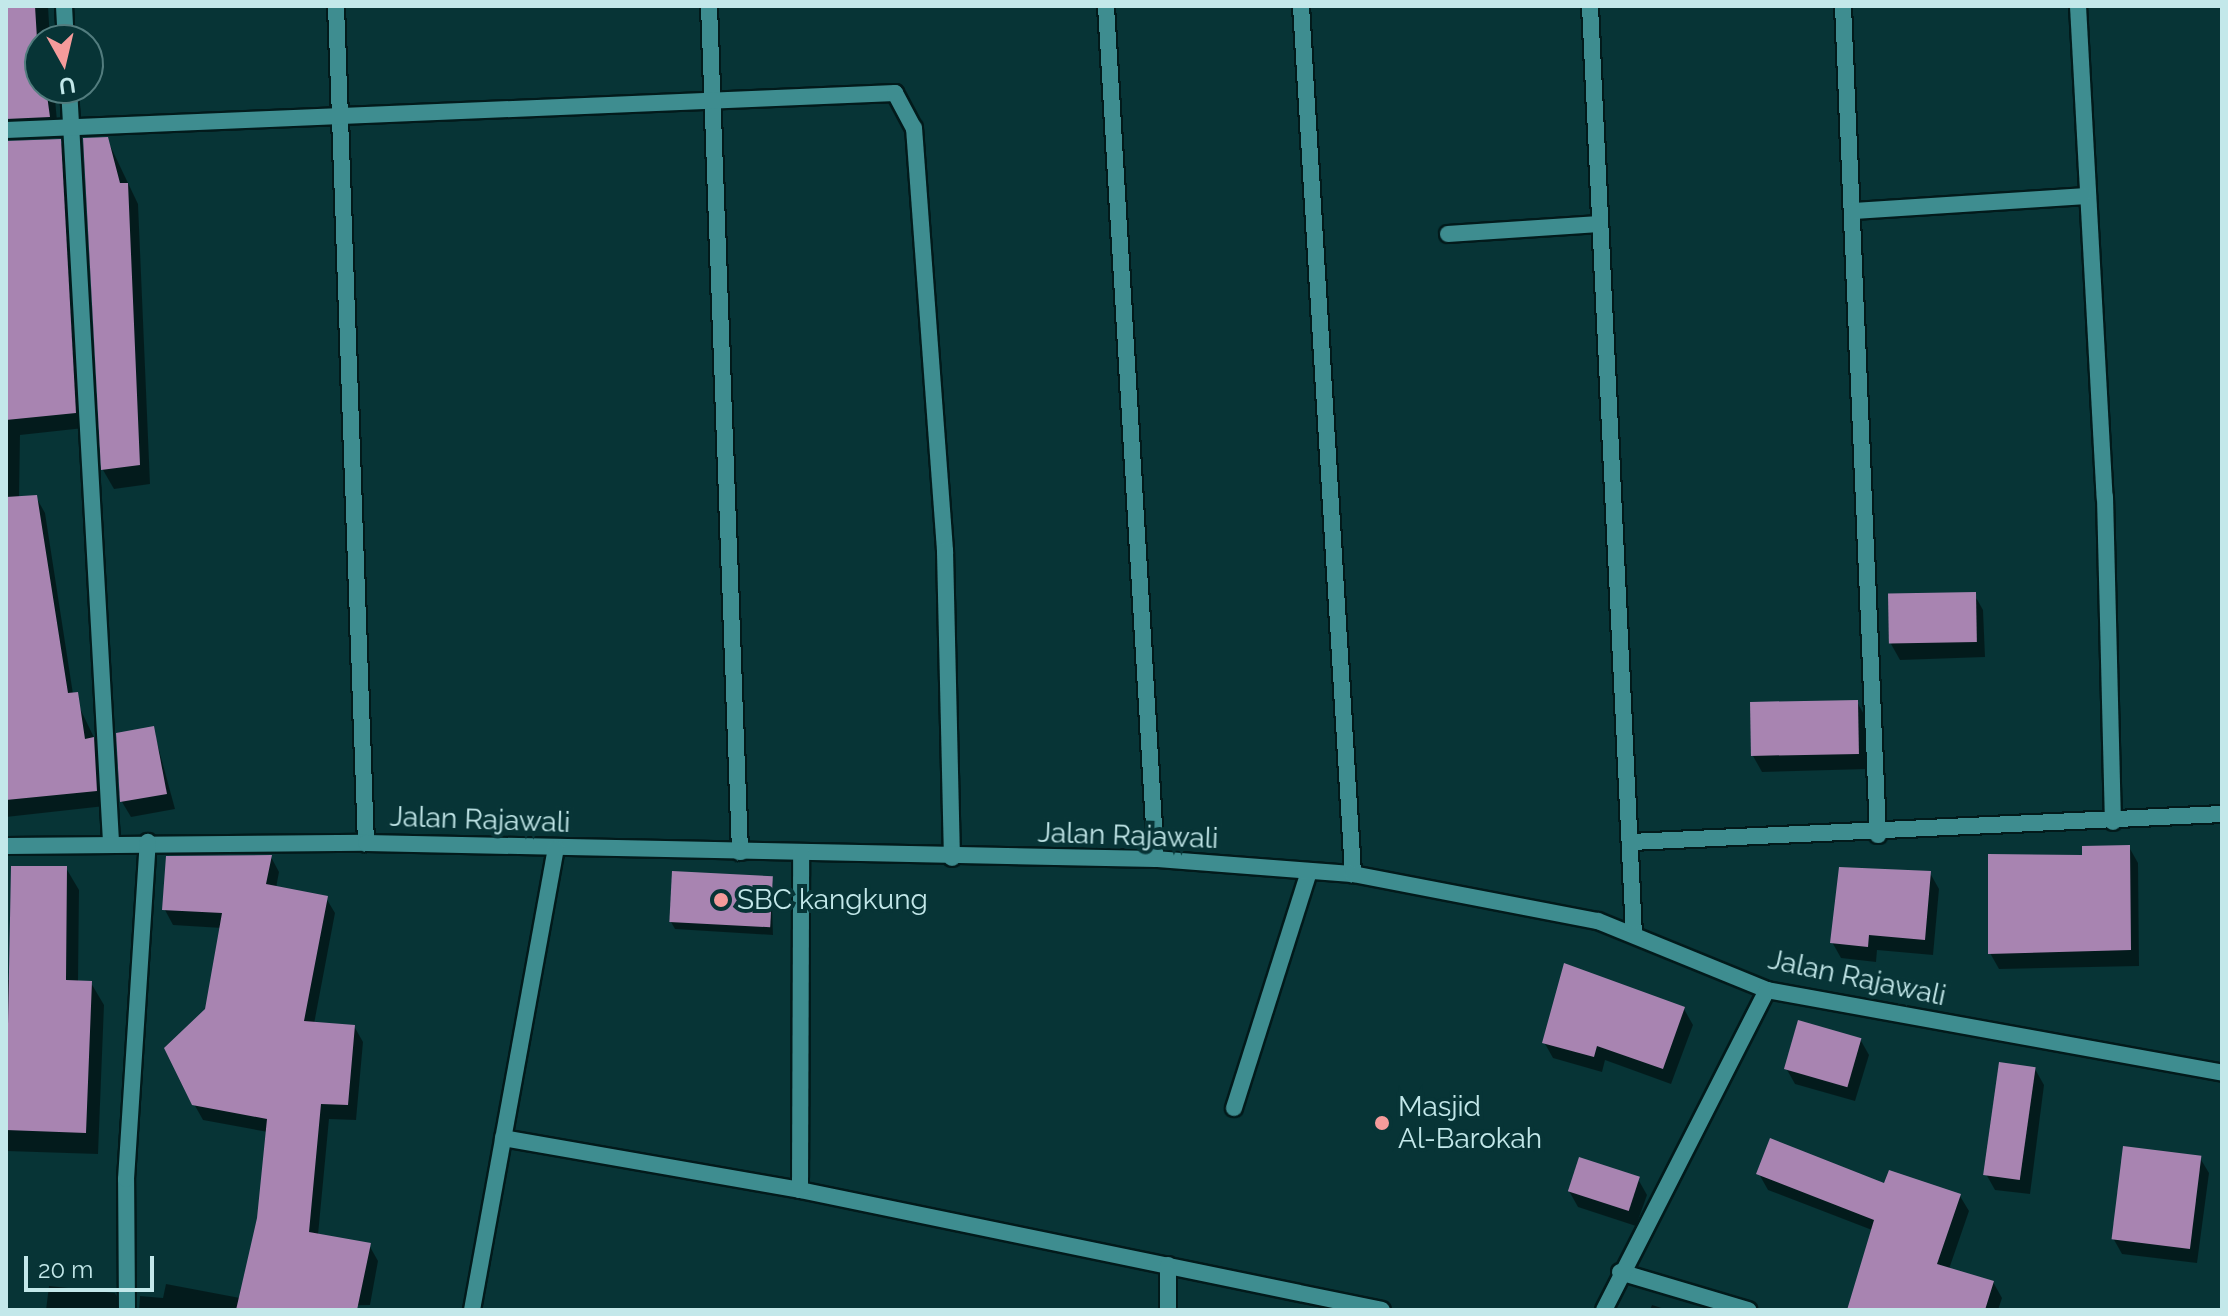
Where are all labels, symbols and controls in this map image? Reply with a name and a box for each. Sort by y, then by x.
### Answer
north arrow [24,24,104,104]
text: U [57,72,77,100]
street label: Jalan Rajawali [389,800,571,840]
street label: Jalan Rajawali [1037,816,1219,856]
place label: SBC kangkung [737,883,928,917]
marker: SBC kangkung [712,891,730,909]
street label: Jalan Rajawali [1765,943,1949,1013]
place label: Masjid Al-Barokah [1398,1090,1542,1156]
marker: Masjid Al-Barokah [1373,1114,1391,1132]
scale bar [28,1240,158,1290]
text: 20 m [38,1255,93,1284]

